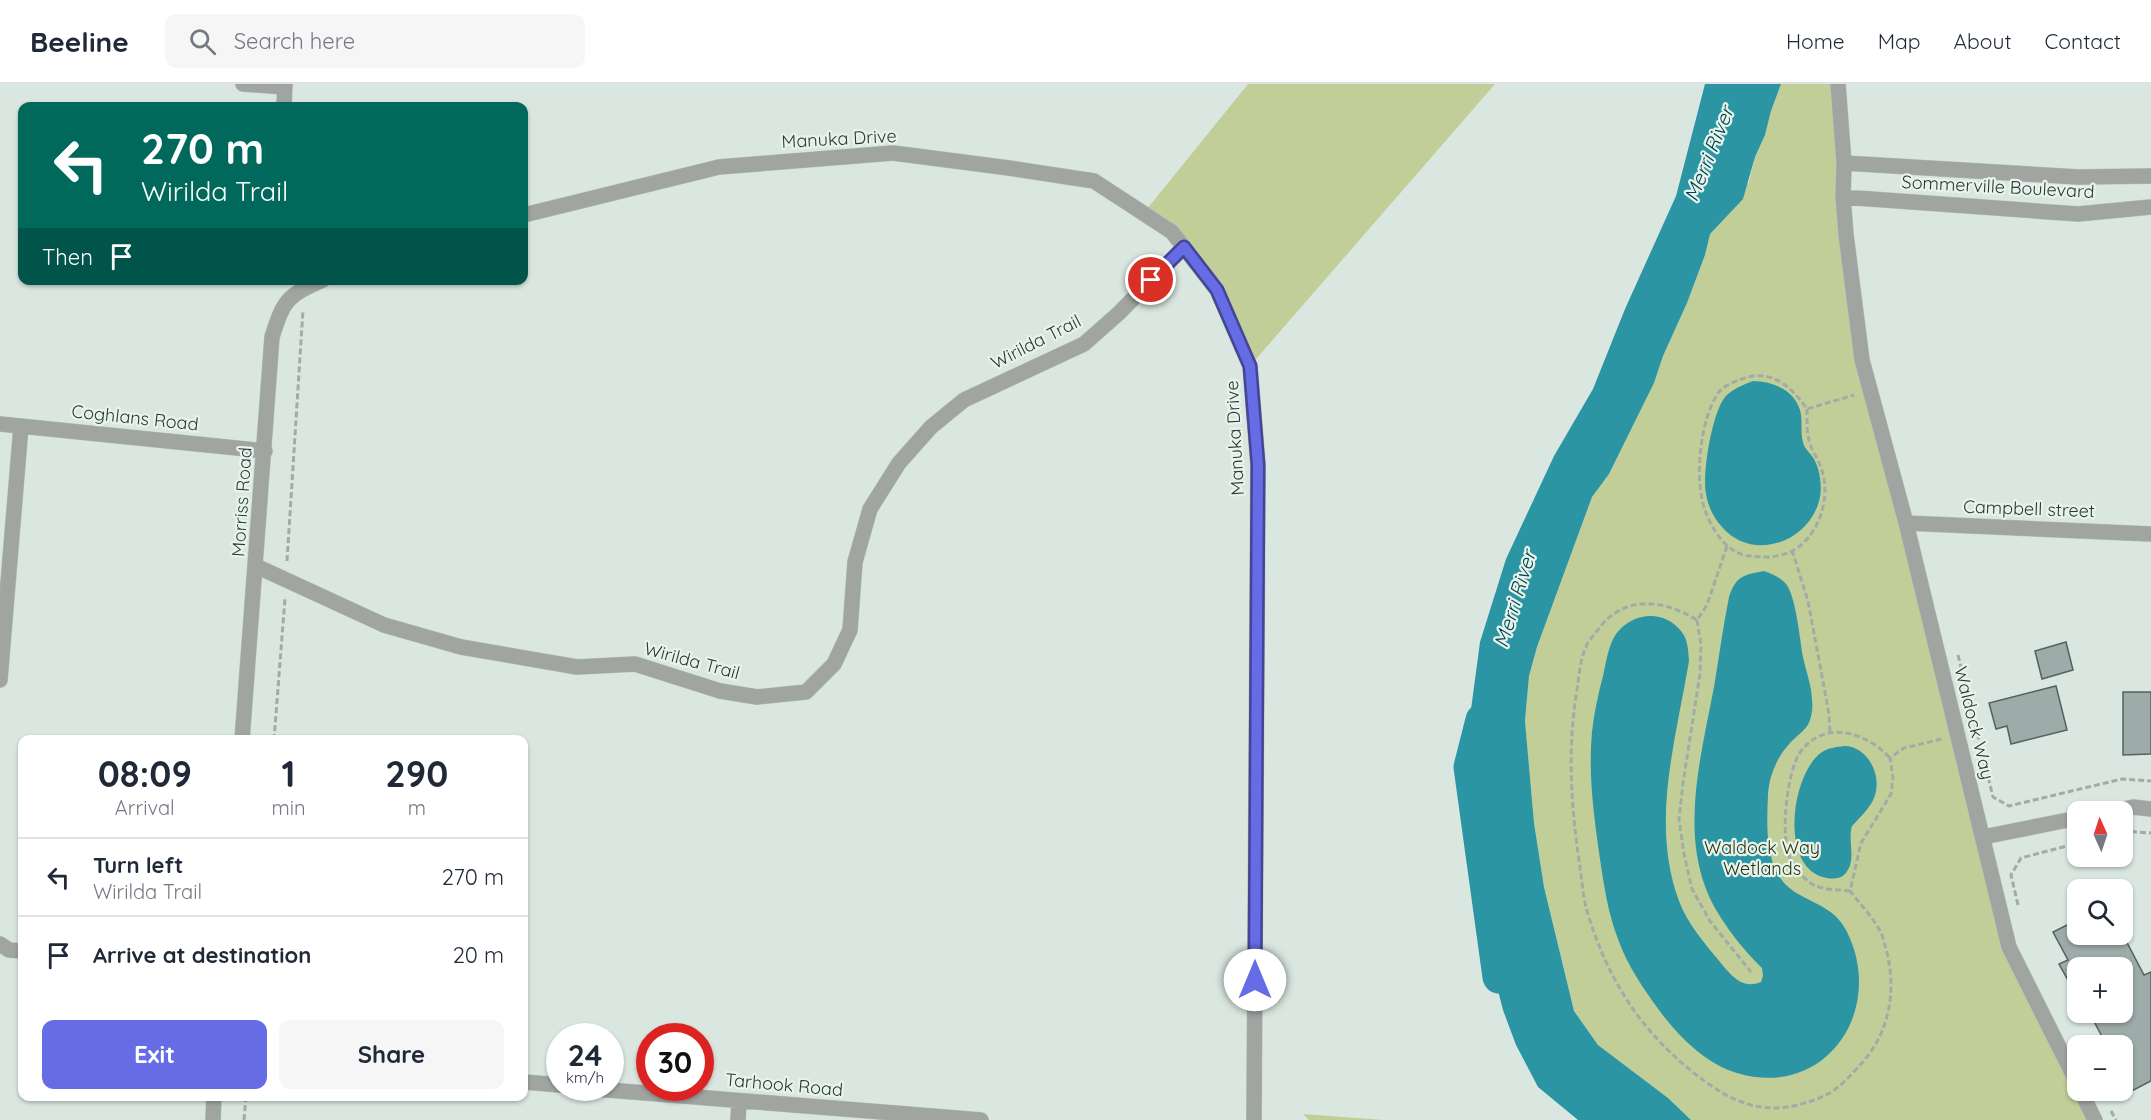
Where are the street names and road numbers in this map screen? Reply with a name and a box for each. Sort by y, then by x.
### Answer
street label: Manuka Drive [781,124,897,153]
street label: Sommerville Boulevard [1901,170,2095,203]
street label: Wirilda Trail [987,309,1085,374]
street label: Manuka Drive [1220,380,1249,496]
street label: Coghlans Road [70,399,200,436]
street label: Morriss Road [226,446,257,558]
street label: Campbell street [1963,495,2095,522]
street label: Wirilda Trail [642,637,742,684]
street label: Waldock Way [1949,664,2000,782]
street label: Tarhook Road [724,1068,844,1101]

